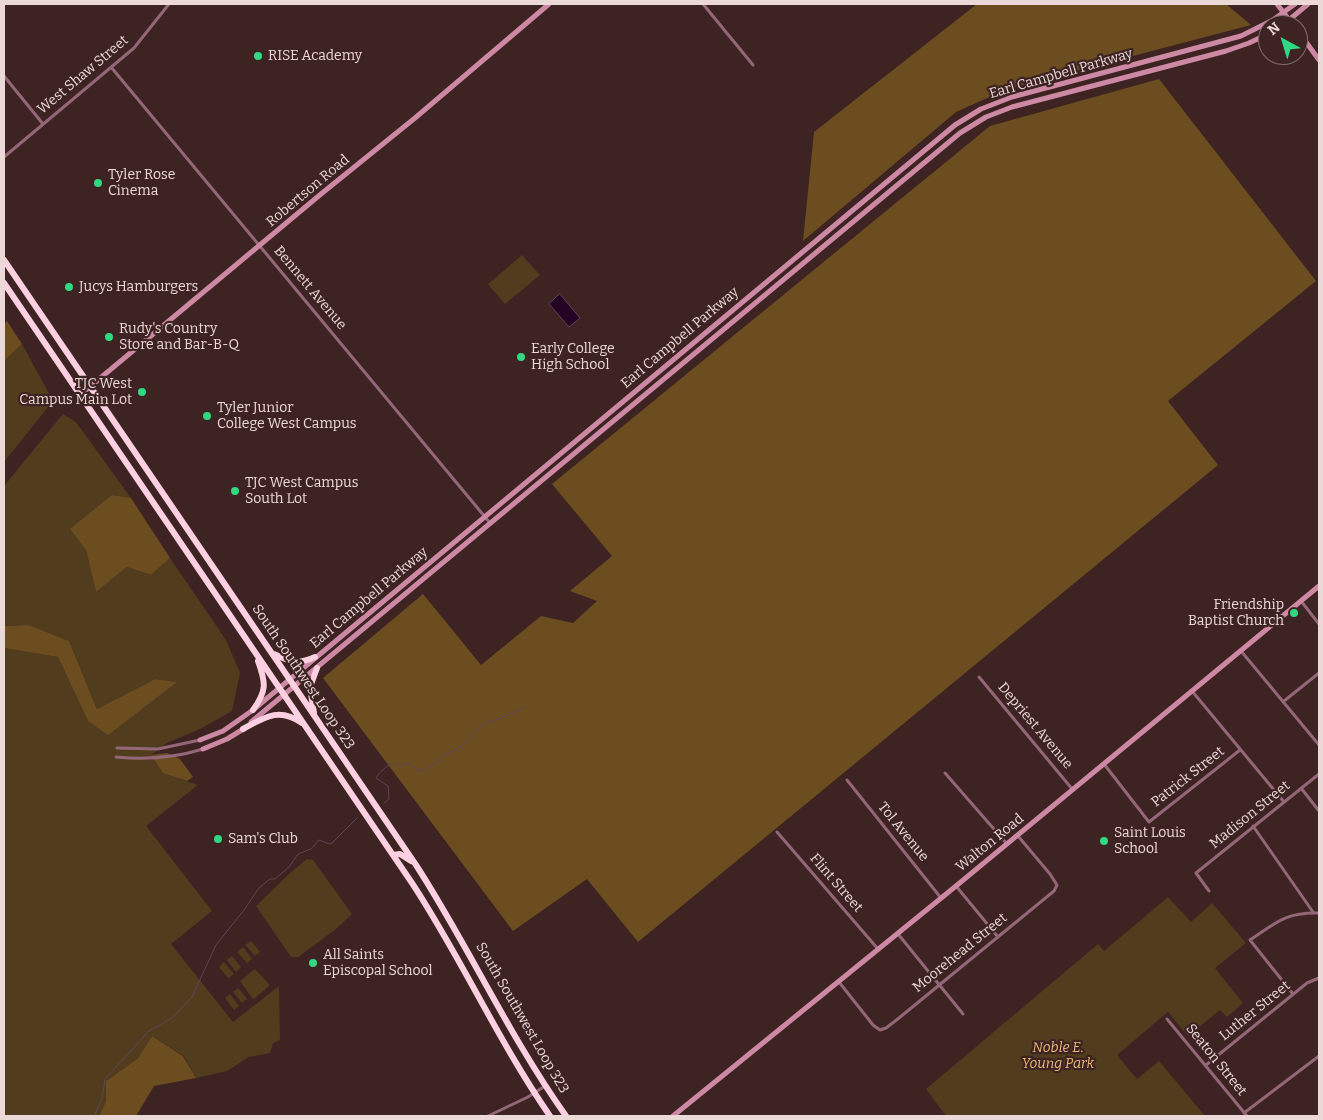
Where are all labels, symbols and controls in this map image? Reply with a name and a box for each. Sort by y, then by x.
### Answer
north arrow [1258,15,1308,65]
text: N [1264,19,1283,39]
street label: West Shaw Street [34,32,132,118]
street label: Earl Campbell Parkway [987,45,1135,103]
place label: RISE Academy [268,48,362,64]
marker: RISE Academy [252,50,264,62]
street label: Robertson Road [263,151,353,231]
place label: Tyler Rose Cinema [108,167,175,200]
marker: Tyler Rose Cinema [92,177,104,189]
street label: Bennett Avenue [270,243,350,333]
place label: Jucys Hamburgers [79,279,198,295]
marker: Jucys Hamburgers [63,281,75,293]
street label: Earl Campbell Parkway [618,284,742,392]
place label: Rudy's Country Store and Bar-B-Q [119,321,239,354]
marker: Rudy's Country Store and Bar-B-Q [103,331,115,343]
place label: Early College High School [531,341,615,374]
marker: Early College High School [515,351,527,363]
place label: TJC West Campus Main Lot [19,376,132,408]
marker: TJC West Campus Main Lot [136,386,148,398]
place label: Tyler Junior College West Campus [217,400,357,432]
marker: Tyler Junior College West Campus [201,410,213,422]
place label: TJC West Campus South Lot [245,475,358,508]
marker: TJC West Campus South Lot [229,485,241,497]
street label: Earl Campbell Parkway [307,544,431,652]
place label: Friendship Baptist Church [1188,597,1284,630]
street label: South Southwest Loop 323 [248,601,358,753]
marker: Friendship Baptist Church [1288,607,1300,619]
street label: Depriest Avenue [994,679,1076,773]
street label: Patrick Street [1148,743,1228,811]
street label: Madison Street [1207,778,1293,852]
street label: Tol Avenue [874,799,932,865]
street label: Walton Road [953,811,1027,875]
place label: Saint Louis School [1114,825,1186,858]
place label: Sam's Club [228,831,298,847]
marker: Sam's Club [212,833,224,845]
marker: Saint Louis School [1098,835,1110,847]
street label: Flint Street [806,850,866,916]
street label: Moorehead Street [909,910,1011,996]
street label: South Southwest Loop 323 [472,940,572,1096]
place label: All Saints Episcopal School [323,947,433,980]
marker: All Saints Episcopal School [307,957,319,969]
street label: Luther Street [1216,977,1294,1045]
street label: Seaton Street [1182,1021,1250,1099]
park label: Noble E. Young Park [1022,1040,1094,1072]

